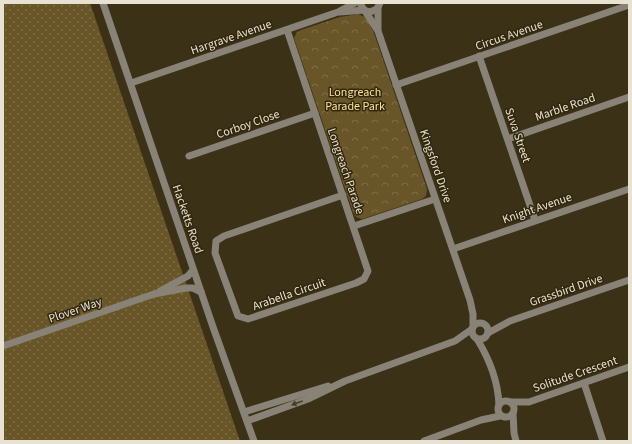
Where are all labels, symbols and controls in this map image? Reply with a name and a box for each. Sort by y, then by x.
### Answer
street label: Hargrave Avenue [188,16,274,59]
street label: Circus Avenue [473,16,545,55]
park label: Longreach Parade Park [325,84,385,115]
street label: Marble Road [533,89,598,126]
street label: Corboy Close [214,106,282,143]
street label: Suva Street [500,106,535,165]
street label: Longreach Parade [323,126,368,216]
street label: Kingsford Drive [415,127,456,205]
street label: Hacketts Road [168,182,207,256]
street label: Knight Avenue [500,189,574,228]
street label: Grassbird Drive [527,270,605,311]
street label: Arabella Circuit [250,274,328,315]
street label: Plover Way [46,293,104,328]
street label: Solitude Crescent [531,352,620,397]
one-way arrow [291,401,303,407]

